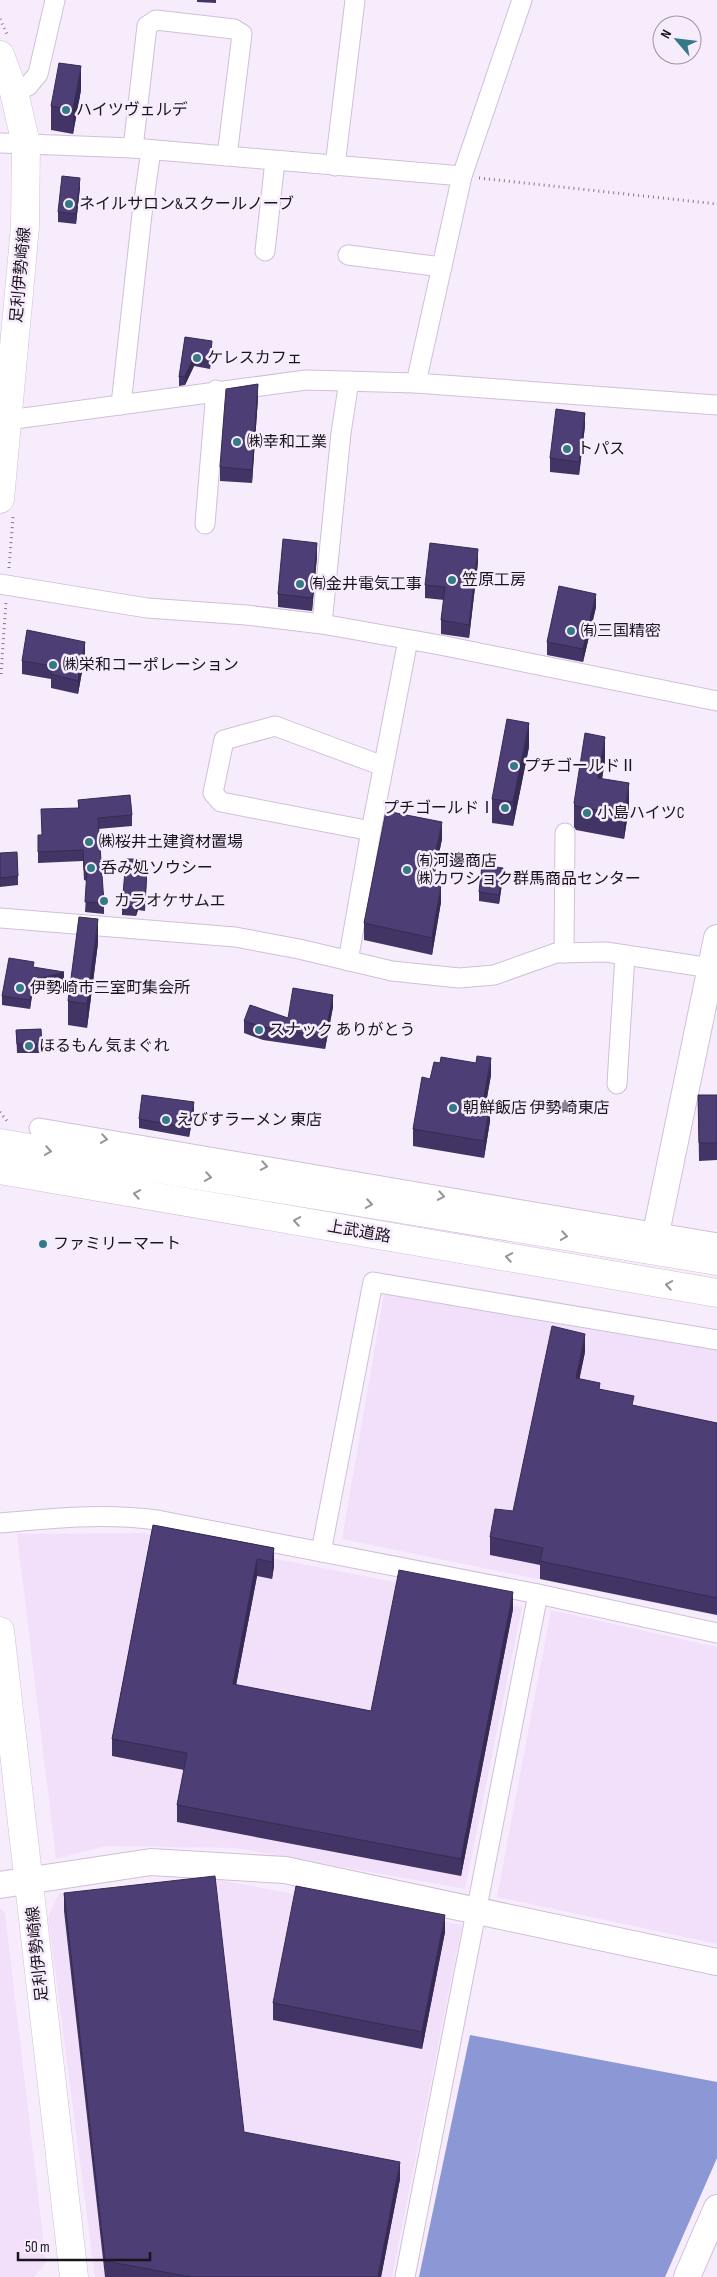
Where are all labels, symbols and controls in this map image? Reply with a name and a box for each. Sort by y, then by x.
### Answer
north arrow [652,15,702,65]
text: N [657,27,675,41]
place label: ハイツヴェルデ [76,101,188,120]
marker: ハイツヴェルデ [60,104,72,116]
place label: ネイルサロン&スクールノーブ [79,195,294,214]
marker: ネイルサロン&スクールノーブ [63,198,75,210]
street label: 足利伊勢崎線 [7,226,35,324]
place label: ケレスカフェ [207,349,303,368]
marker: ケレスカフェ [191,352,203,364]
place label: ㈱幸和工業 [247,433,327,452]
marker: ㈱幸和工業 [231,436,243,448]
place label: トパス [577,440,625,459]
marker: トパス [561,443,573,455]
place label: 笠原工房 [462,571,526,590]
marker: 笠原工房 [446,574,458,586]
place label: ㈲金井電気工事 [310,575,422,594]
marker: ㈲金井電気工事 [294,578,306,590]
place label: ㈲三国精密 [581,622,661,641]
marker: ㈲三国精密 [565,625,577,637]
place label: ㈱栄和コーポレーション [63,656,239,675]
marker: ㈱栄和コーポレーション [47,659,59,671]
place label: プチゴールドⅡ [524,757,636,776]
marker: プチゴールドⅡ [508,760,520,772]
place label: プチゴールドⅠ [383,799,495,818]
marker: プチゴールドⅠ [499,802,511,814]
place label: 小島ハイツC [597,804,685,823]
marker: 小島ハイツC [581,807,593,819]
place label: ㈱桜井土建資材置場 [99,833,243,852]
marker: ㈱桜井土建資材置場 [83,836,95,848]
place label: ㈲河邊商店 ㈱カワショク群馬商品センター [417,852,641,889]
place label: 呑み処ソウシー [101,859,213,878]
marker: 呑み処ソウシー [85,862,97,874]
marker: ㈲河邊商店 ㈱カワショク群馬商品センター [401,864,413,876]
place label: カラオケサムエ [114,892,226,911]
marker: カラオケサムエ [98,895,110,907]
place label: 伊勢崎市三室町集会所 [30,979,190,998]
marker: 伊勢崎市三室町集会所 [14,982,26,994]
place label: スナック ありがとう [269,1021,416,1040]
marker: スナック ありがとう [253,1024,265,1036]
place label: ほるもん 気まぐれ [39,1037,170,1056]
marker: ほるもん 気まぐれ [23,1040,35,1052]
place label: 朝鮮飯店 伊勢崎東店 [463,1099,610,1118]
marker: 朝鮮飯店 伊勢崎東店 [447,1102,459,1114]
place label: えびすラーメン 東店 [176,1111,322,1130]
marker: えびすラーメン 東店 [160,1114,172,1126]
one-way arrow [100,1133,108,1143]
one-way arrow [44,1145,52,1155]
one-way arrow [260,1160,268,1170]
one-way arrow [204,1172,213,1182]
one-way arrow [132,1189,141,1199]
one-way arrow [437,1191,446,1201]
one-way arrow [364,1198,373,1208]
one-way arrow [293,1217,301,1227]
street label: 上武道路 [326,1217,392,1247]
one-way arrow [560,1230,568,1241]
place label: ファミリーマート [53,1235,181,1254]
marker: ファミリーマート [37,1238,49,1250]
one-way arrow [504,1253,513,1263]
one-way arrow [665,1280,673,1290]
street label: 足利伊勢崎線 [24,1905,52,2003]
scale bar [18,2230,150,2262]
text: 50 m [25,2238,50,2257]

